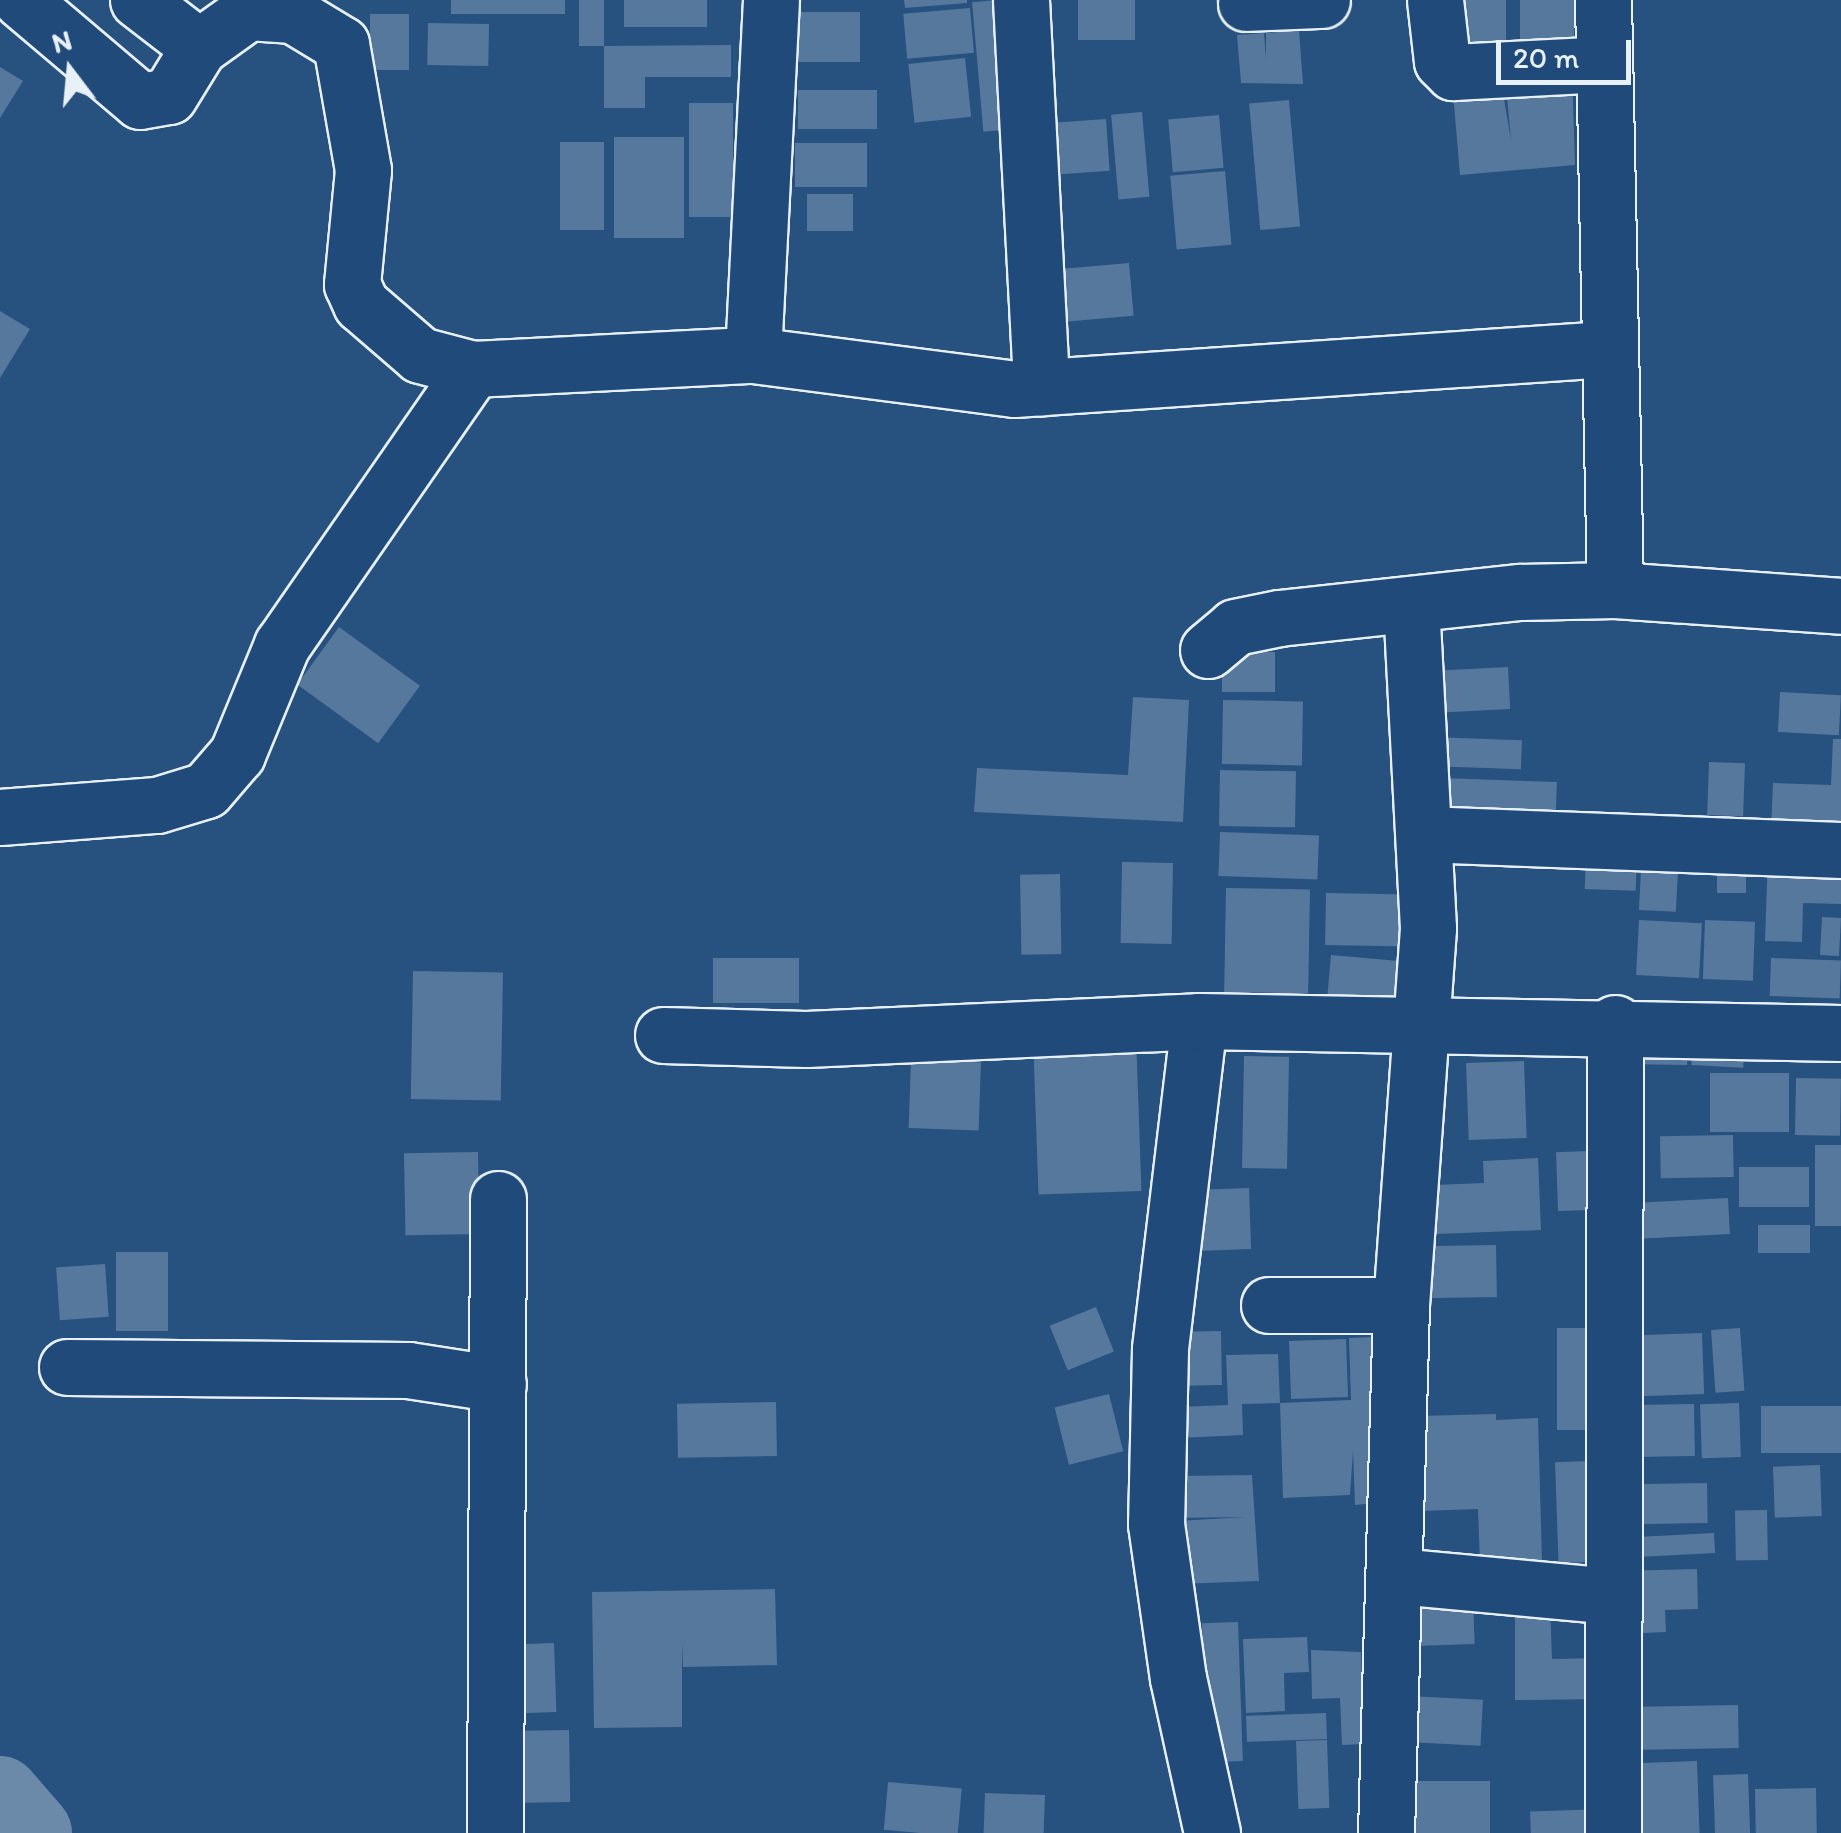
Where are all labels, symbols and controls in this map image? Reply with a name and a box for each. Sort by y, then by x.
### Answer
north arrow [20,20,120,120]
scale bar [1501,20,1636,82]
text: N [48,22,76,60]
text: 20 m [1513,39,1579,76]

